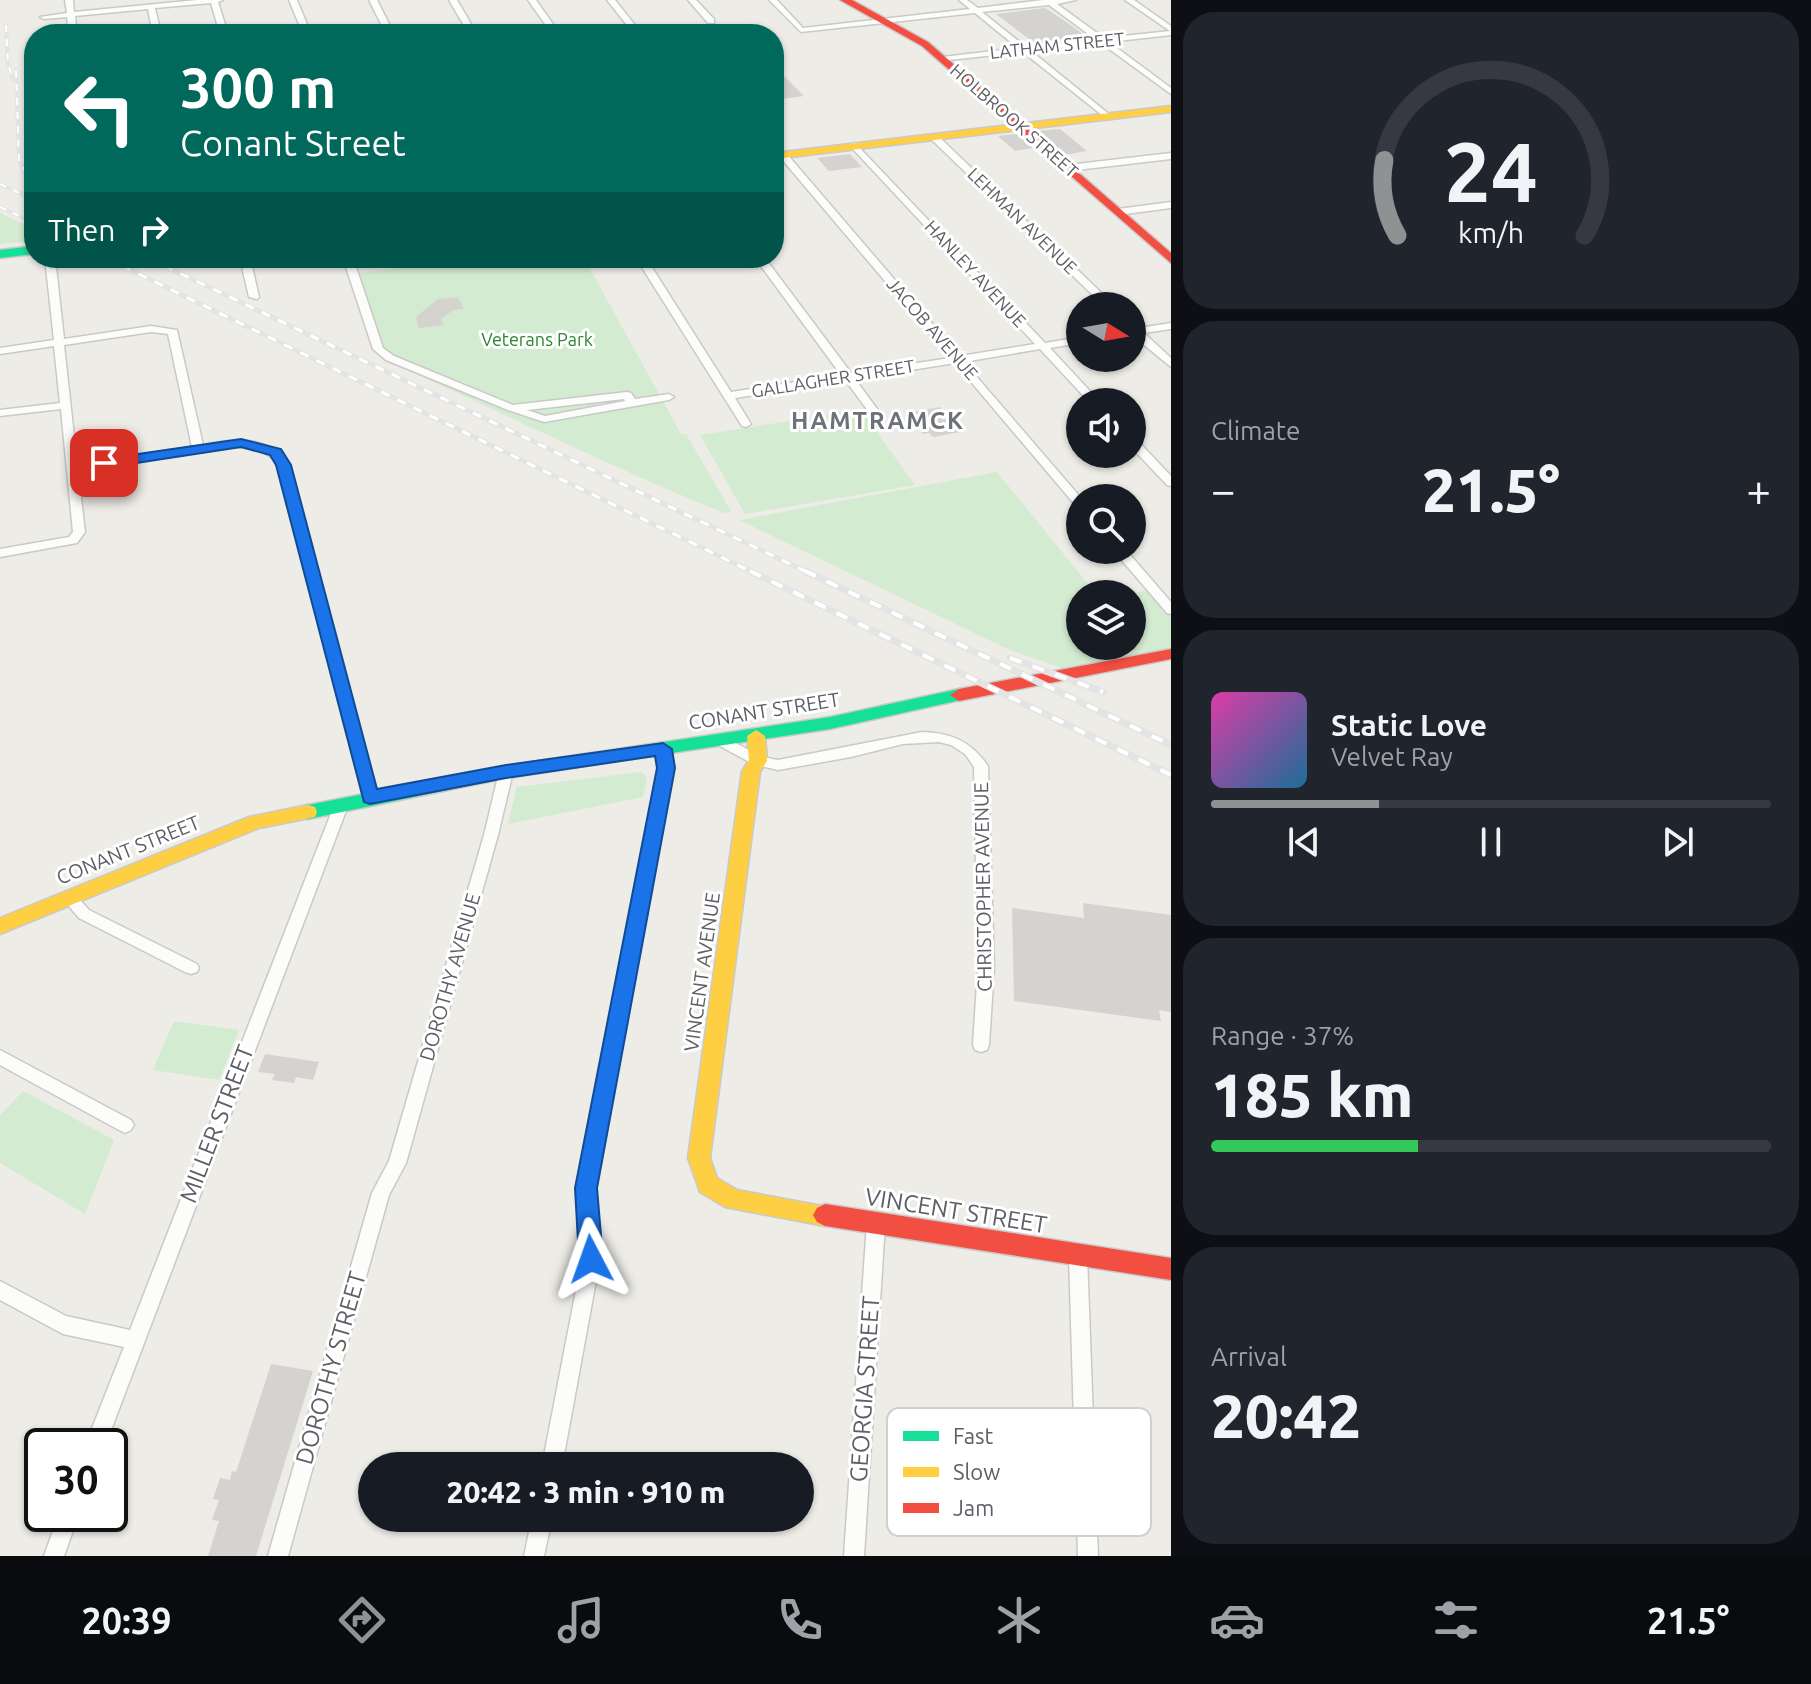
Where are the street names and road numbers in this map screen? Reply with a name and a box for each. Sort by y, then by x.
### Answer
street label: LATHAM STREET [989,28,1125,62]
street label: HOLBROOK STREET [947,60,1082,181]
street label: LEHMAN AVENUE [964,163,1081,277]
street label: HANLEY AVENUE [921,216,1030,331]
street label: JACOB AVENUE [883,273,982,383]
street label: GALLAGHER STREET [750,355,916,401]
street label: CONANT STREET [687,687,841,734]
street label: CHRISTOPHER AVENUE [969,782,996,992]
street label: CONANT STREET [53,810,203,889]
street label: DOROTHY AVENUE [415,890,484,1063]
street label: VINCENT AVENUE [679,891,724,1053]
street label: MILLER STREET [174,1041,259,1206]
street label: VINCENT STREET [863,1183,1049,1238]
street label: DOROTHY STREET [290,1268,371,1467]
street label: GEORGIA STREET [845,1295,884,1483]

